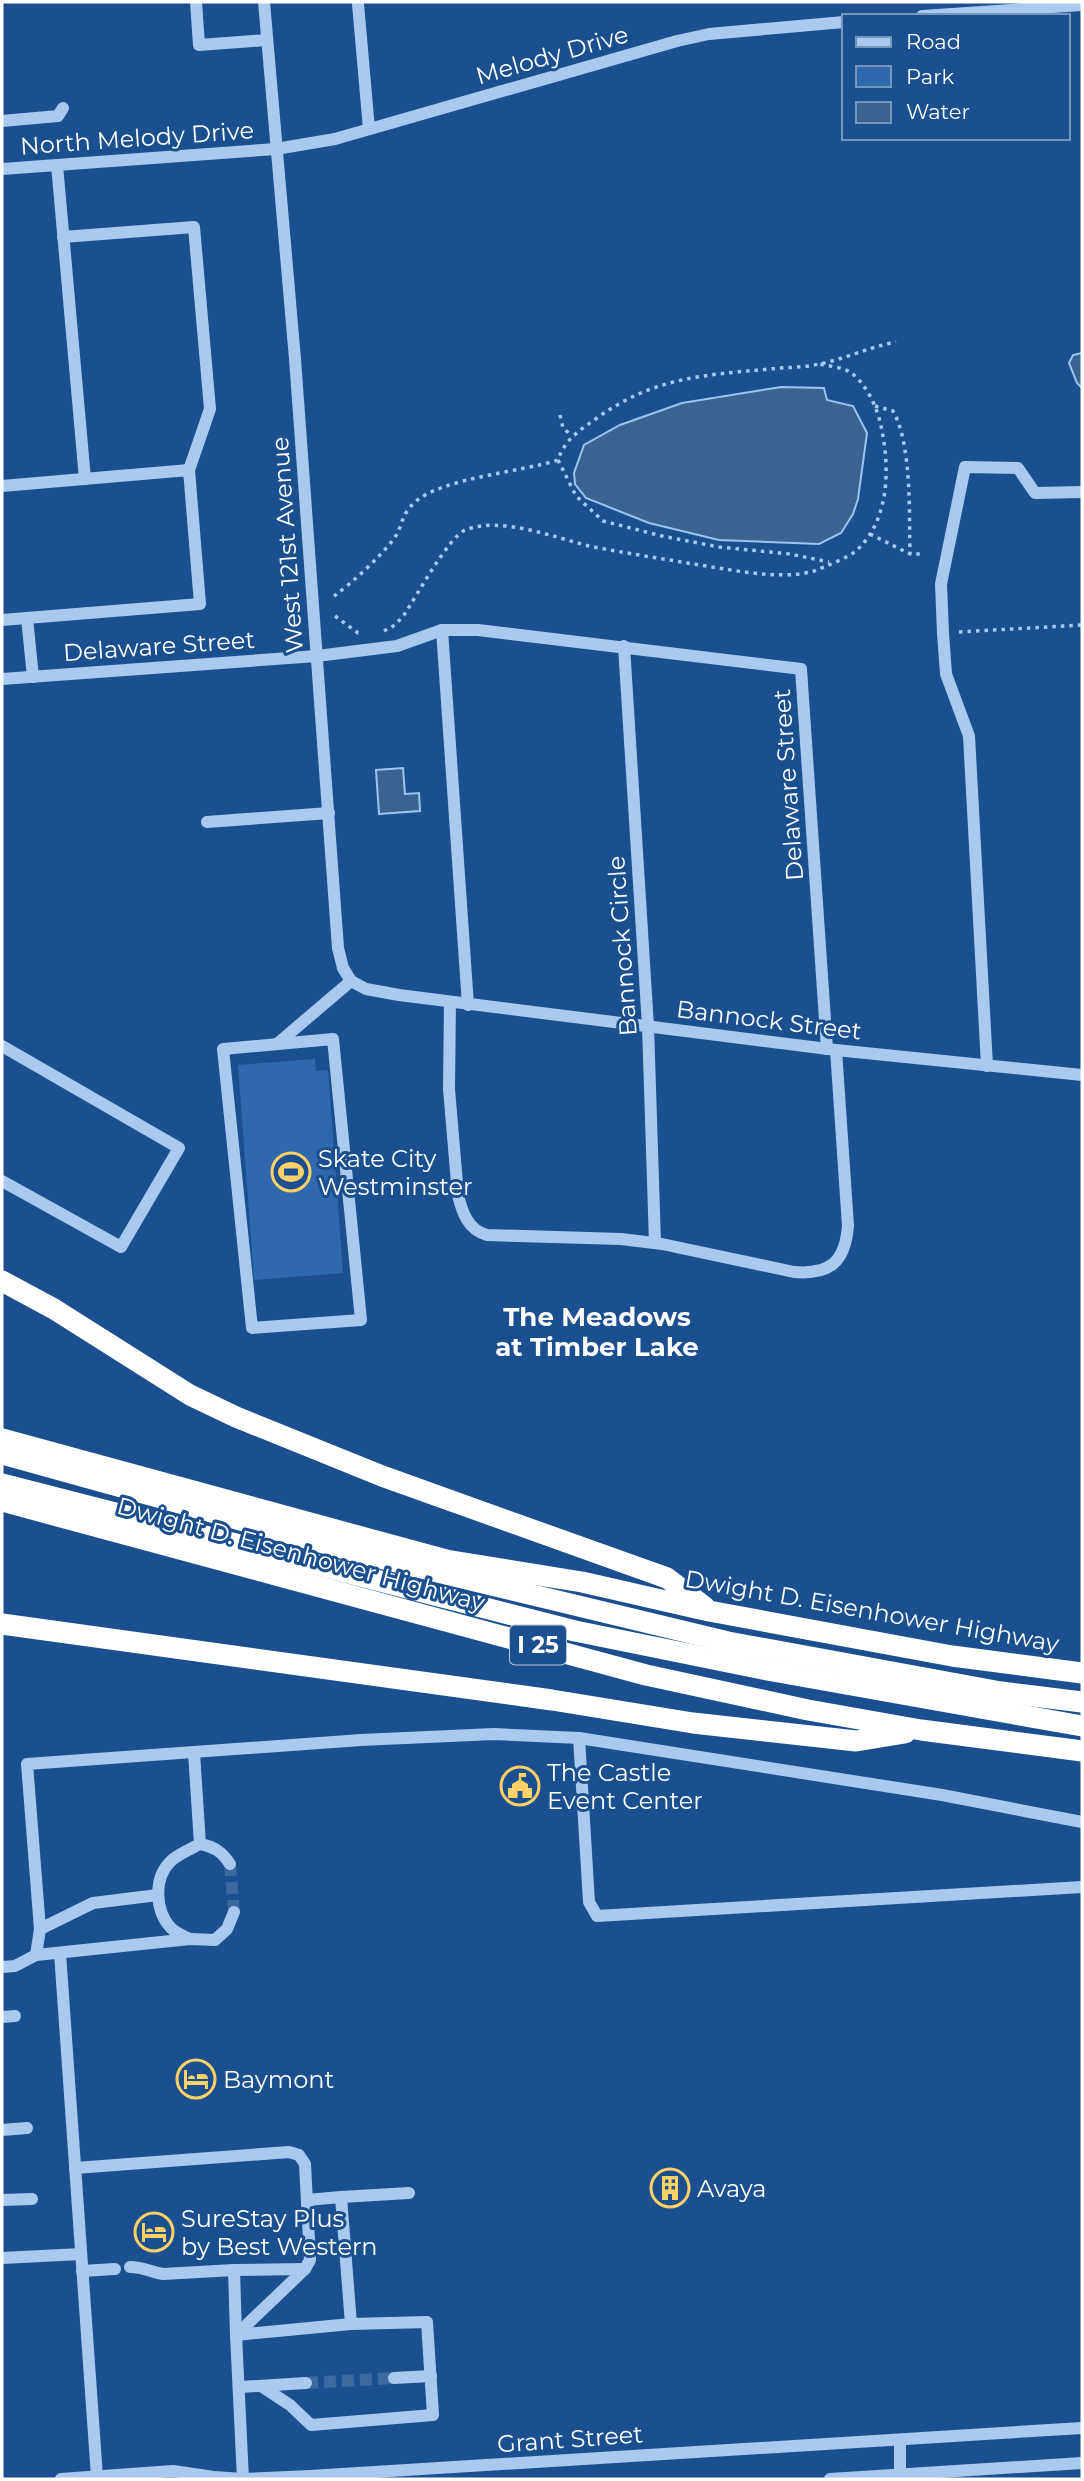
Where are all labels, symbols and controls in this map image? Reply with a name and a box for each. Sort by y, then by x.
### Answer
legend [842,14,1070,140]
street label: Melody Drive [472,19,632,91]
text: Road [906,29,961,54]
text: Park [906,64,954,89]
text: Water [906,99,970,124]
street label: North Melody Drive [19,115,255,161]
street label: West 121st Avenue [265,436,309,654]
street label: Delaware Street [62,625,256,667]
street label: Delaware Street [767,688,809,882]
street label: Bannock Circle [601,855,643,1037]
street label: Bannock Street [675,994,863,1046]
place label: Skate City Westminster [318,1144,473,1201]
sports icon: Skate City Westminster [270,1151,312,1193]
district label: The Meadows at Timber Lake [495,1301,699,1363]
street label: Dwight D. Eisenhower Highway [114,1491,488,1617]
street label: Dwight D. Eisenhower Highway [683,1564,1061,1658]
road number: I 25 [510,1626,566,1664]
place label: The Castle Event Center [547,1758,703,1815]
public building icon: The Castle Event Center [499,1765,541,1807]
hotel icon: Baymont [175,2058,217,2100]
place label: Baymont [223,2065,335,2094]
building icon: Avaya [649,2167,691,2209]
place label: Avaya [697,2174,767,2203]
place label: SureStay Plus by Best Western [181,2204,378,2261]
hotel icon: SureStay Plus by Best Western [133,2211,175,2253]
street label: Grant Street [496,2419,644,2459]

